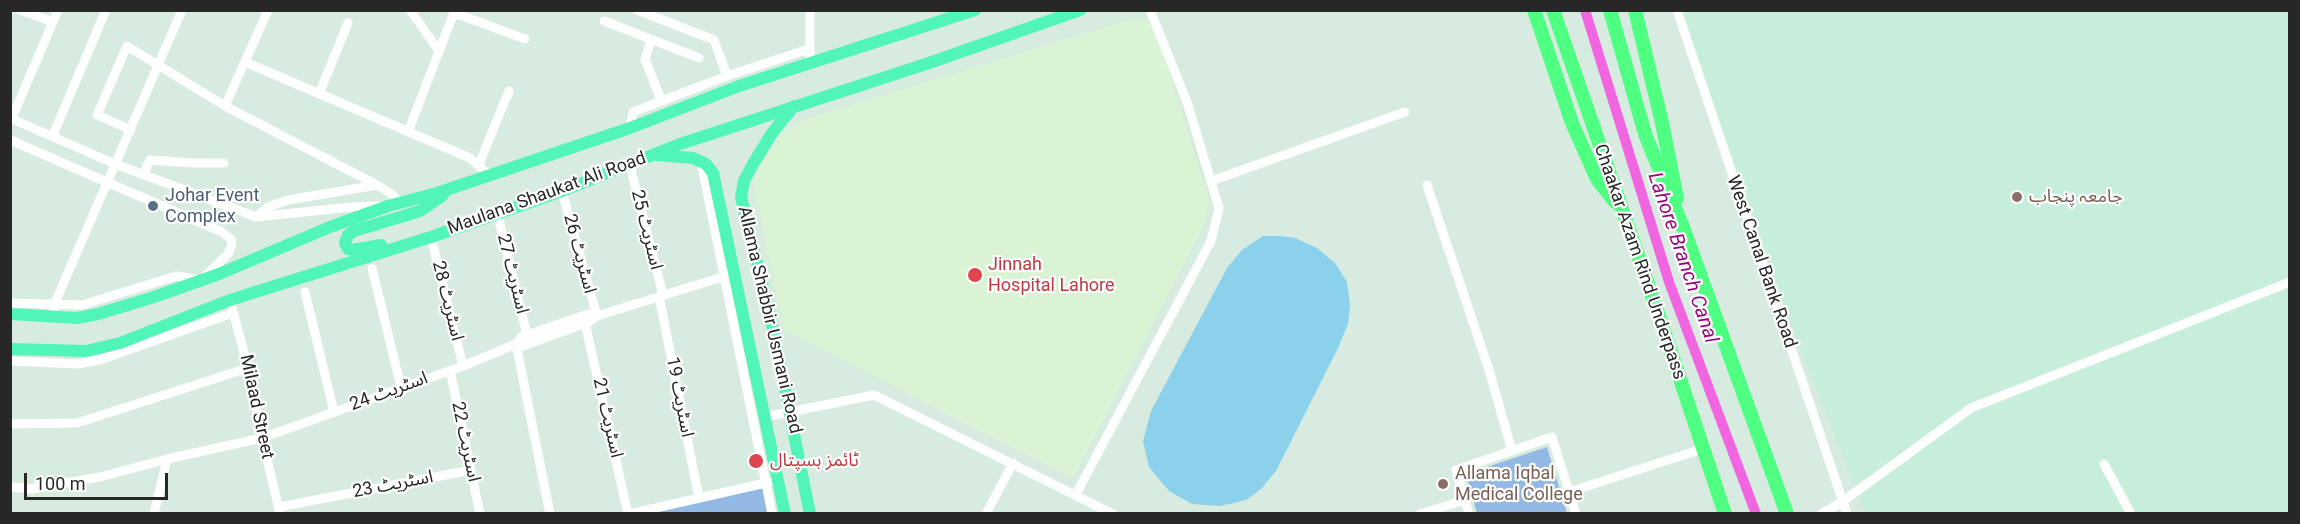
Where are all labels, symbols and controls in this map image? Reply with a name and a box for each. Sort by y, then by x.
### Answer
street label: Chaakar Azam Rind Underpass [1589,142,1689,382]
street label: Maulana Shaukat Ali Road [445,148,649,240]
water label: Lahore Branch Canal [1642,170,1722,346]
street label: West Canal Bank Road [1721,173,1801,351]
place label: Johar Event Complex [165,185,259,228]
place label: جامعہ پنجاب [2029,186,2123,208]
street label: اسٹریٹ 25 [626,188,666,272]
marker: جامعہ پنجاب [2010,190,2024,204]
marker: Johar Event Complex [146,199,160,213]
street label: Allama Shabbir Usmani Road [732,204,806,436]
street label: اسٹریٹ 26 [558,212,600,296]
street label: اسٹریٹ 27 [492,232,532,316]
place label: Jinnah Hospital Lahore [988,254,1115,296]
street label: اسٹریٹ 28 [427,259,467,343]
marker: Jinnah Hospital Lahore [966,266,984,284]
street label: Milaad Street [234,353,278,461]
street label: اسٹریٹ 19 [661,355,697,439]
street label: اسٹریٹ 24 [347,368,431,416]
street label: اسٹریٹ 21 [587,376,627,460]
street label: اسٹریٹ 22 [446,400,484,484]
place label: ٹائمز ہسپتال [770,450,859,472]
marker: ٹائمز ہسپتال [747,452,765,470]
scale bar [27,461,171,499]
place label: Allama Iqbal Medical College [1455,463,1583,506]
street label: اسٹریٹ 23 [351,467,435,503]
text: 100 m [35,473,86,494]
marker: Allama Iqbal Medical College [1436,477,1450,491]

